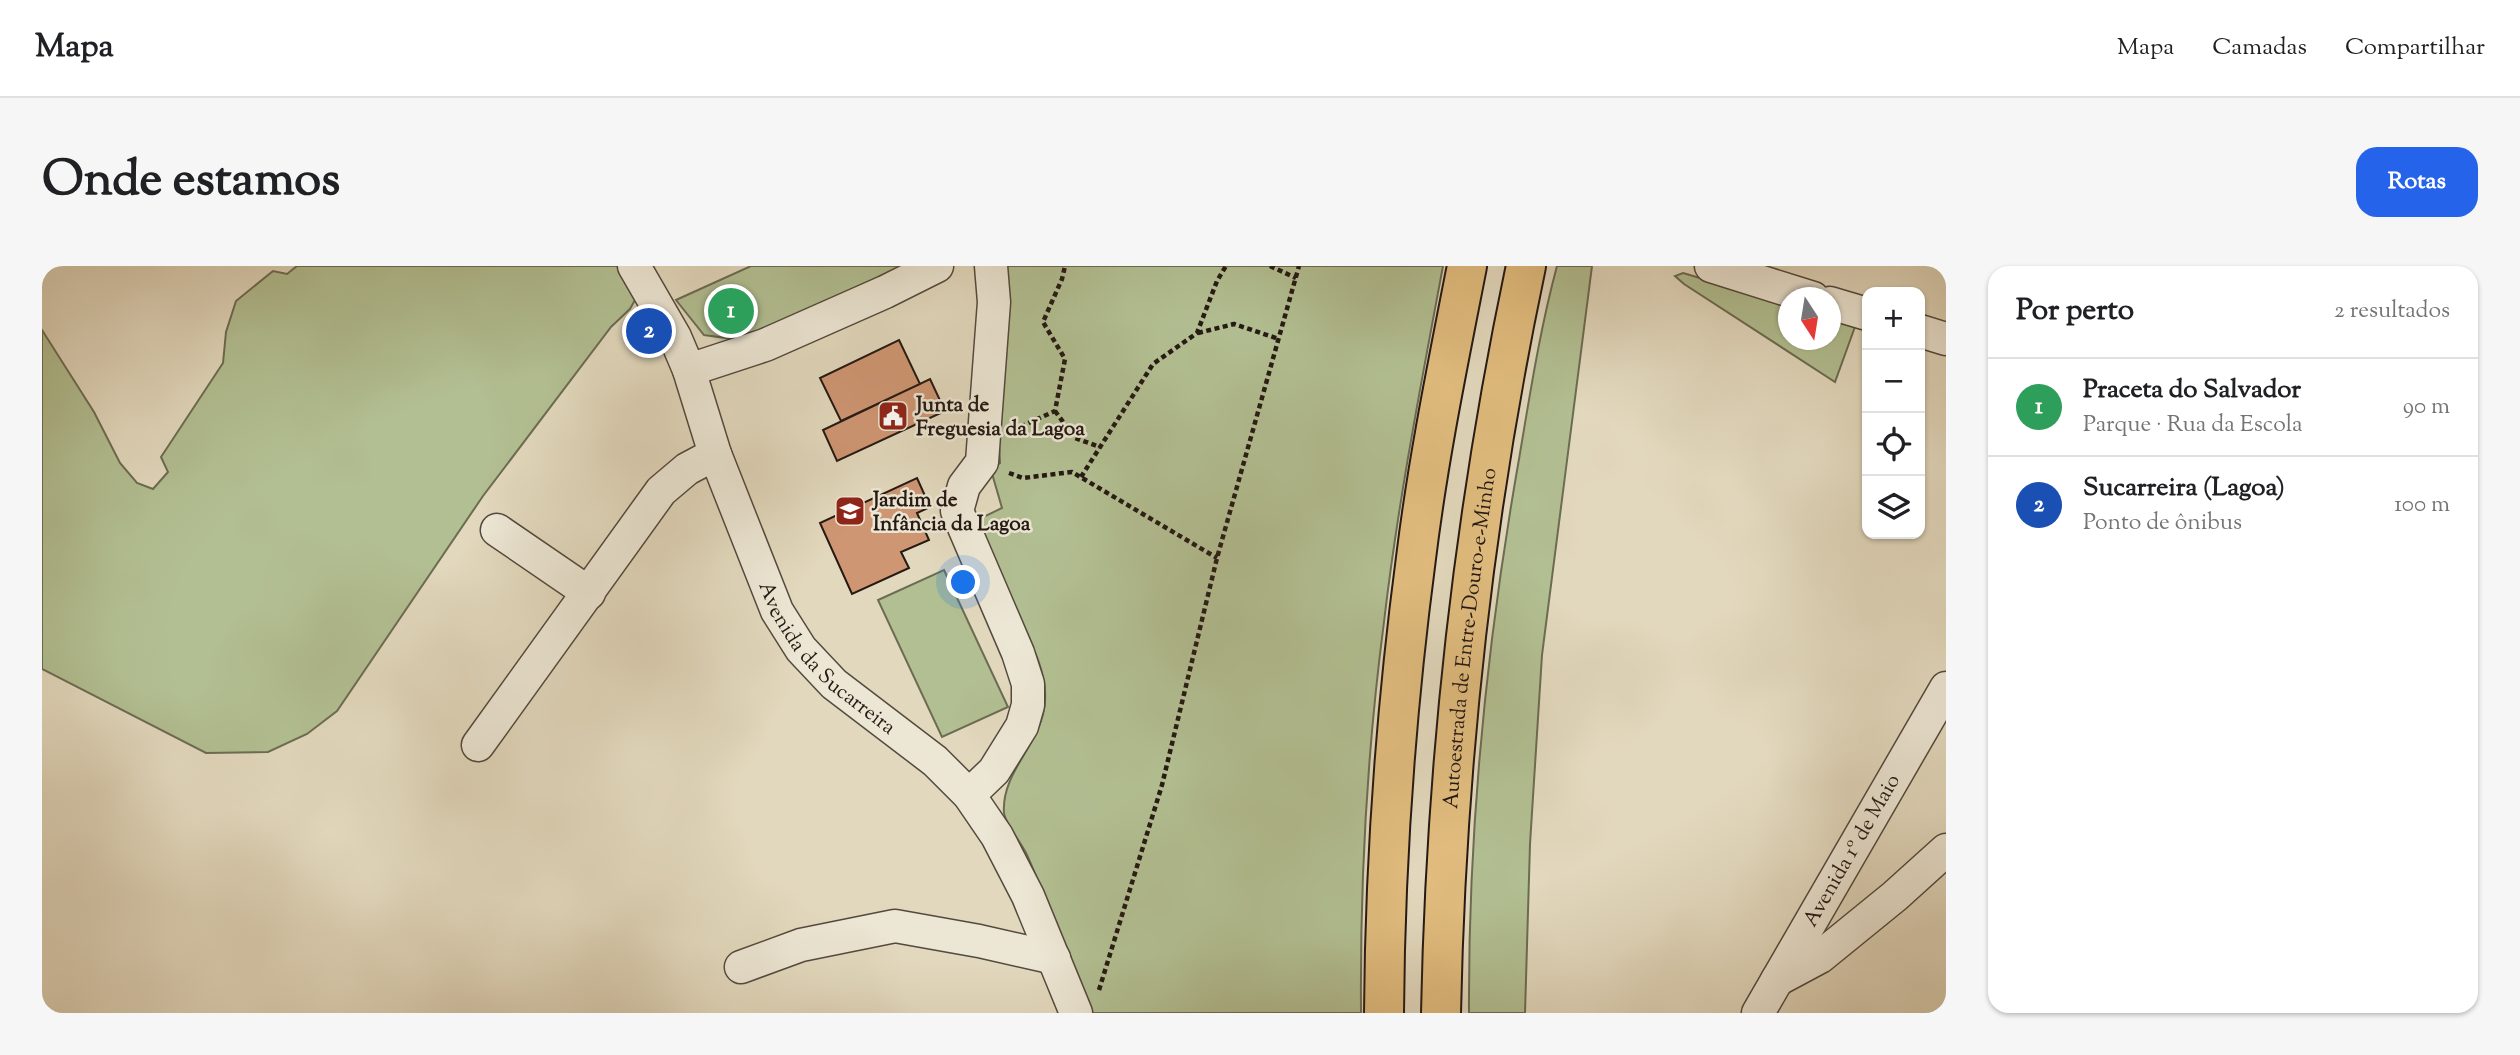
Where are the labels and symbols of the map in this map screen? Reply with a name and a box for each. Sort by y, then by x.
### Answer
pin: 1 [708,285,754,337]
north arrow [1778,287,1841,350]
pin: 2 [626,305,672,357]
place label: Junta de Freguesia da Lagoa [914,391,1085,445]
public building icon: Junta de Freguesia da Lagoa [876,399,910,433]
street label: Autoestrada de Entre-Douro-e-Minho [1437,466,1506,810]
place label: Jardim de Infância da Lagoa [871,486,1031,540]
school or university icon: Jardim de Infância da Lagoa [833,494,867,528]
your location [946,565,980,599]
street label: Avenida da Sucarreira [750,577,902,743]
street label: Avenida 1º de Maio [1797,769,1909,933]

